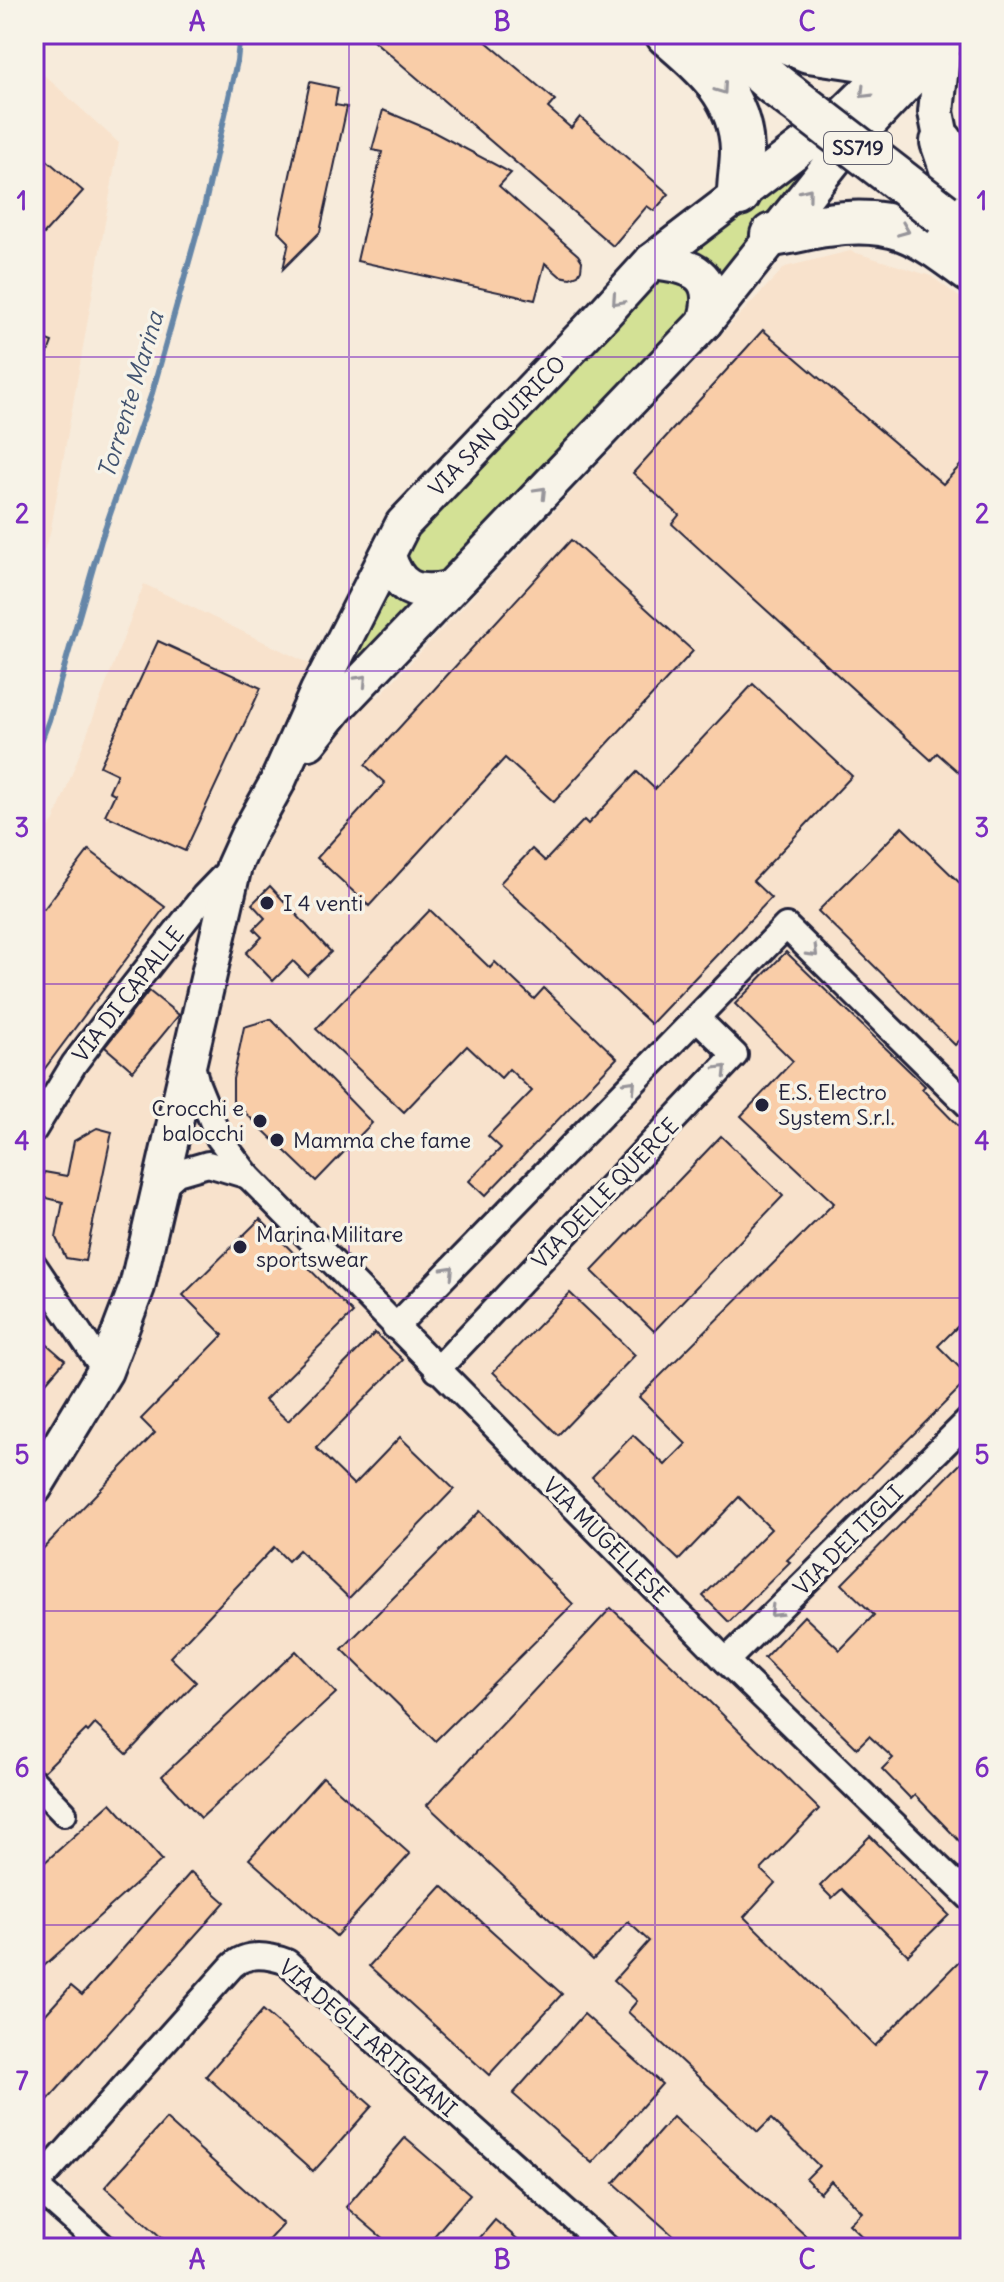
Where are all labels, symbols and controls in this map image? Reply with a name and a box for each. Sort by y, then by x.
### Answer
text: A [189,5,206,38]
text: B [493,5,511,38]
text: C [798,5,816,38]
one-way arrow [712,80,727,95]
one-way arrow [860,84,874,98]
road number: SS719 [824,132,892,164]
text: 1 [17,184,27,217]
text: 1 [977,184,987,217]
one-way arrow [797,188,812,202]
one-way arrow [896,220,910,237]
one-way arrow [611,291,626,305]
water label: Torrente Marina [91,307,170,481]
street label: VIA SAN QUIRICO [423,350,571,502]
one-way arrow [532,487,547,501]
text: 2 [15,497,29,530]
text: 2 [975,497,989,530]
one-way arrow [353,675,367,690]
text: 3 [15,811,29,844]
text: 3 [975,811,989,844]
place label: I 4 venti [283,889,363,917]
marker: I 4 venti [258,894,276,912]
street label: VIA DI CAPALLE [66,920,190,1068]
one-way arrow [804,943,818,957]
one-way arrow [713,1064,727,1079]
place label: E.S. Electro System S.r.l. [778,1078,895,1131]
one-way arrow [621,1080,636,1094]
place label: Crocchi e balocchi [152,1094,244,1147]
marker: E.S. Electro System S.r.l. [753,1096,771,1114]
marker: Crocchi e balocchi [251,1112,269,1130]
street label: VIA DELLE QUERCE [526,1112,684,1274]
text: 4 [14,1124,30,1157]
text: 4 [974,1124,990,1157]
place label: Mamma che fame [293,1126,471,1154]
marker: Mamma che fame [268,1131,286,1149]
place label: Marina Militare sportswear [256,1220,403,1273]
marker: Marina Militare sportswear [231,1238,249,1256]
one-way arrow [440,1266,454,1280]
text: 5 [15,1438,30,1471]
text: 5 [975,1438,990,1471]
street label: VIA MUGELLESE [537,1471,675,1609]
street label: VIA DEI TIGLI [787,1479,909,1601]
one-way arrow [770,1602,784,1617]
text: 6 [14,1751,30,1784]
text: 6 [974,1751,990,1784]
street label: VIA DEGLI ARTIGIANI [273,1953,463,2123]
text: 7 [16,2064,29,2097]
text: 7 [976,2064,989,2097]
text: A [189,2243,206,2276]
text: B [493,2243,511,2276]
text: C [798,2243,816,2276]

